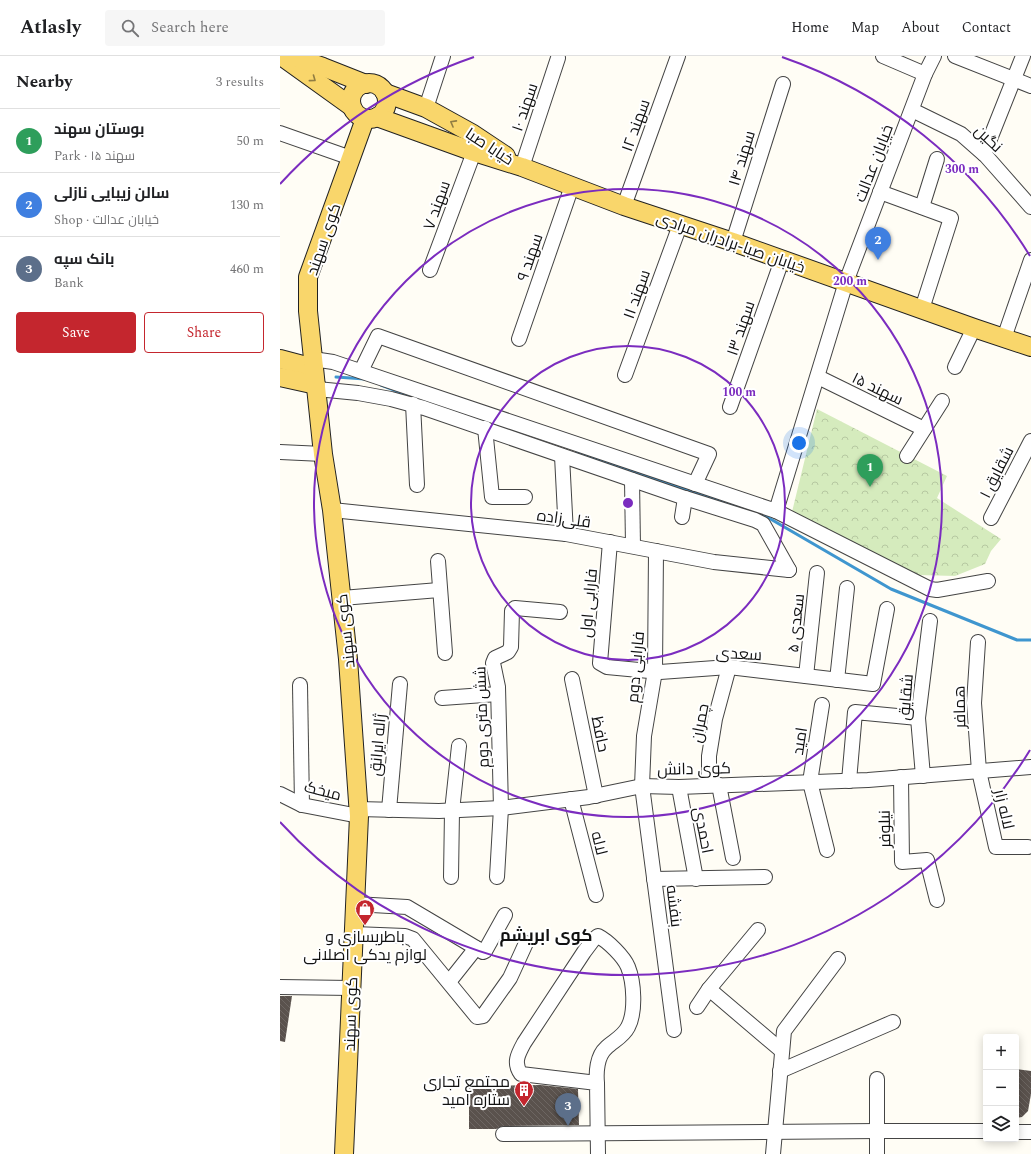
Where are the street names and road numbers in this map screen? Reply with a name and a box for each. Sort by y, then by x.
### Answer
street label: سهند ۱۰ [505,80,544,135]
street label: سهند ۱۲ [615,96,657,155]
street label: نگین [969,119,1008,158]
street label: خیابان عدالت [848,121,900,206]
street label: خیابا صبا [460,122,519,172]
street label: سهند ۱۴ [722,128,762,189]
street label: سهند ۷ [417,177,457,233]
street label: کوی سهند [300,200,347,279]
street label: خیابان صبا-برادران مرادی [653,206,808,280]
street label: سهند ۹ [511,230,549,285]
street label: سهند ۱۱ [617,266,657,322]
street label: سهند ۱۳ [720,298,762,359]
street label: سهند ۱۵ [848,366,907,412]
street label: شقایق ۱ [974,442,1020,503]
street label: قلی‌زاده [535,503,592,535]
street label: فارابی اول [574,568,604,639]
street label: سعدی ۵ [781,592,811,654]
street label: کوی سهند [330,593,362,669]
street label: فارابی دوم [621,630,651,704]
street label: سعدی [715,641,763,667]
street label: شش متری دوم [468,666,496,768]
street label: شقایق [892,673,920,721]
street label: همافر [948,685,972,730]
street label: چمران [684,702,716,745]
street label: ژاله ایرانق [363,712,393,777]
street label: حافظ [585,714,616,754]
street label: امید [786,726,814,757]
street label: کوی دانش [657,756,731,782]
street label: میخک [302,775,344,807]
street label: لاله زار [988,786,1020,832]
street label: احمدی [687,805,719,855]
street label: نیلوفر [873,810,897,849]
street label: لاله [584,829,614,858]
street label: بنفشه [660,884,688,929]
street label: کوی سهند [338,976,364,1052]

